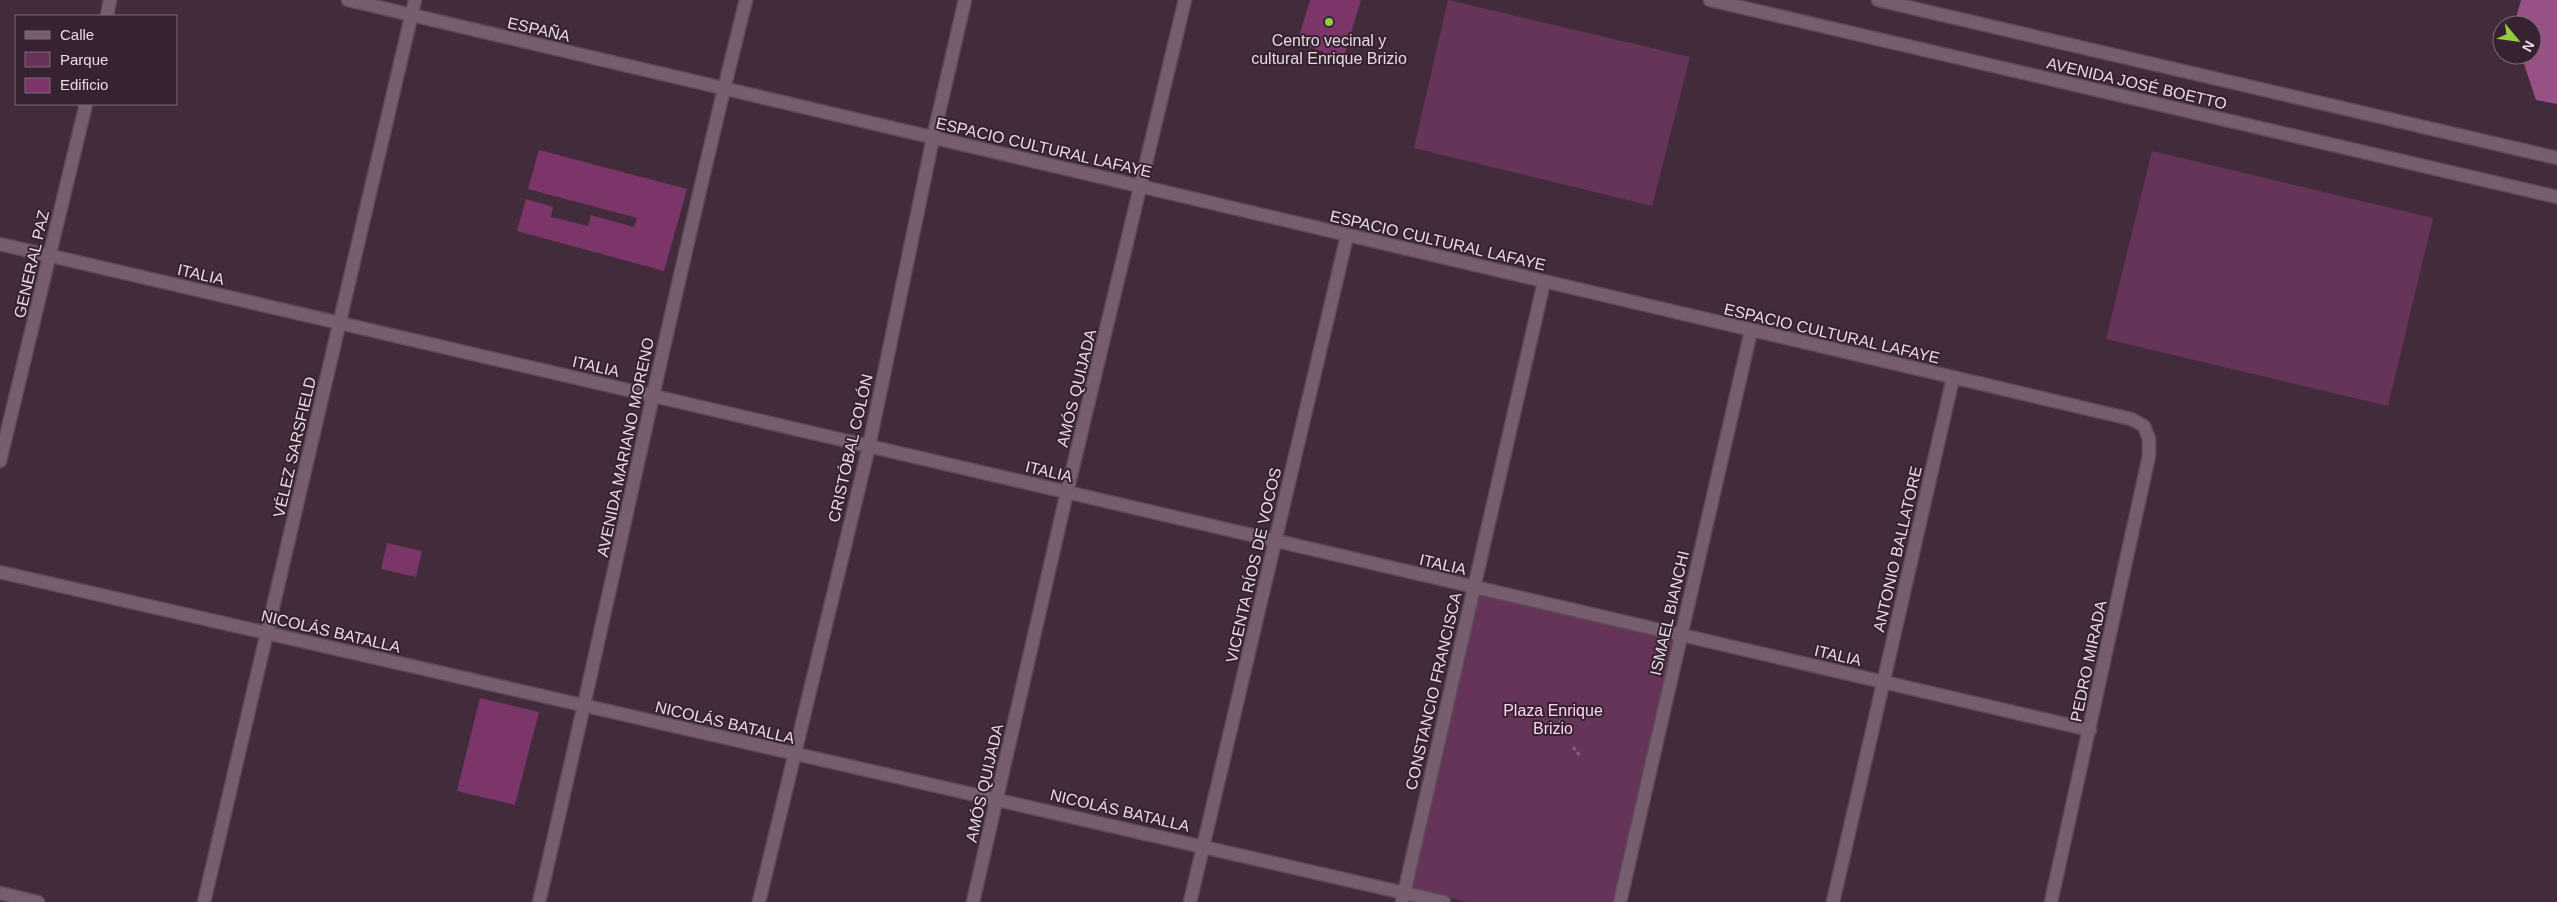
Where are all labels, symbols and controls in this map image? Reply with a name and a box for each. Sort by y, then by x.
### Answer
street label: ESPAÑA [506,12,573,45]
legend [15,15,178,105]
north arrow [2492,15,2542,65]
marker: Centro vecinal y cultural Enrique Brizio [1323,16,1335,28]
text: Calle [60,26,94,43]
place label: Centro vecinal y cultural Enrique Brizio [1251,32,1407,67]
text: N [2519,38,2538,55]
text: Parque [60,51,108,68]
street label: AVENIDA JOSÉ BOETTO [2045,53,2229,113]
text: Edificio [60,76,108,93]
street label: ESPACIO CULTURAL LAFAYE [934,114,1153,181]
street label: ESPACIO CULTURAL LAFAYE [1328,207,1547,274]
street label: GENERAL PAZ [11,208,52,320]
street label: ITALIA [176,261,226,288]
street label: ESPACIO CULTURAL LAFAYE [1722,300,1941,367]
street label: AMÓS QUIJADA [1053,327,1099,449]
street label: AVENIDA MARIANO MORENO [594,336,657,558]
street label: ITALIA [571,353,621,380]
street label: CRISTÓBAL COLÓN [824,372,876,524]
street label: VÉLEZ SARSFIELD [269,375,319,519]
street label: ITALIA [1024,458,1074,485]
street label: ANTONIO BALLATORE [1870,464,1925,634]
street label: VICENTA RÍOS DE VOCOS [1222,466,1284,664]
street label: ISMAEL BIANCHI [1647,549,1692,677]
street label: ITALIA [1418,551,1468,578]
street label: CONSTANCIO FRANCISCA [1402,590,1465,792]
street label: PEDRO MIRADA [2067,599,2110,723]
street label: NICOLÁS BATALLA [260,606,403,656]
street label: ITALIA [1813,642,1863,669]
street label: NICOLÁS BATALLA [654,697,797,747]
park label: Plaza Enrique Brizio [1503,702,1603,737]
street label: AMÓS QUIJADA [962,722,1006,844]
street label: NICOLÁS BATALLA [1049,785,1192,835]

